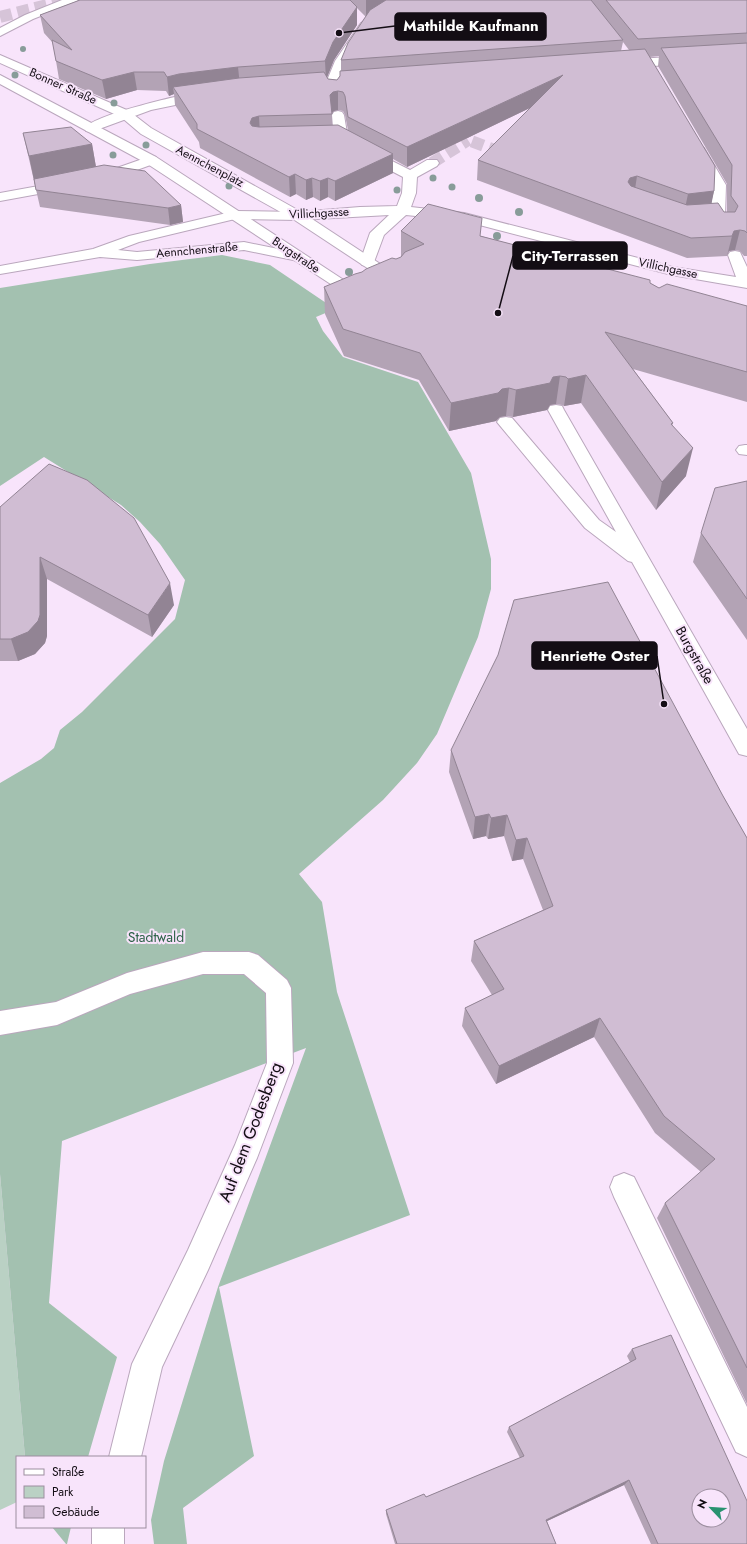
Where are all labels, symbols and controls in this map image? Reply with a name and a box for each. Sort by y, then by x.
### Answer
callout: Mathilde Kaufmann [395,13,546,40]
text: Mathilde Kaufmann [403,15,539,37]
street label: Bonner Straße [26,63,100,109]
street label: Aennchenplatz [173,140,248,192]
street label: Villichgasse [288,202,350,224]
street label: Burgstraße [268,232,324,278]
street label: Aennchenstraße [155,237,239,263]
callout: City-Terrassen [513,242,627,269]
text: City-Terrassen [521,245,619,267]
street label: Villichgasse [637,253,699,283]
street label: Burgstraße [671,622,719,688]
callout: Henriette Oster [532,642,657,669]
text: Henriette Oster [540,645,650,667]
park label: Stadtwald [128,927,184,947]
street label: Auf dem Godesberg [212,1059,288,1205]
legend [16,1456,146,1528]
text: Straße [52,1463,84,1481]
text: Park [52,1483,74,1501]
north arrow [691,1488,731,1528]
text: N [693,1496,711,1511]
text: Gebäude [52,1503,99,1521]

